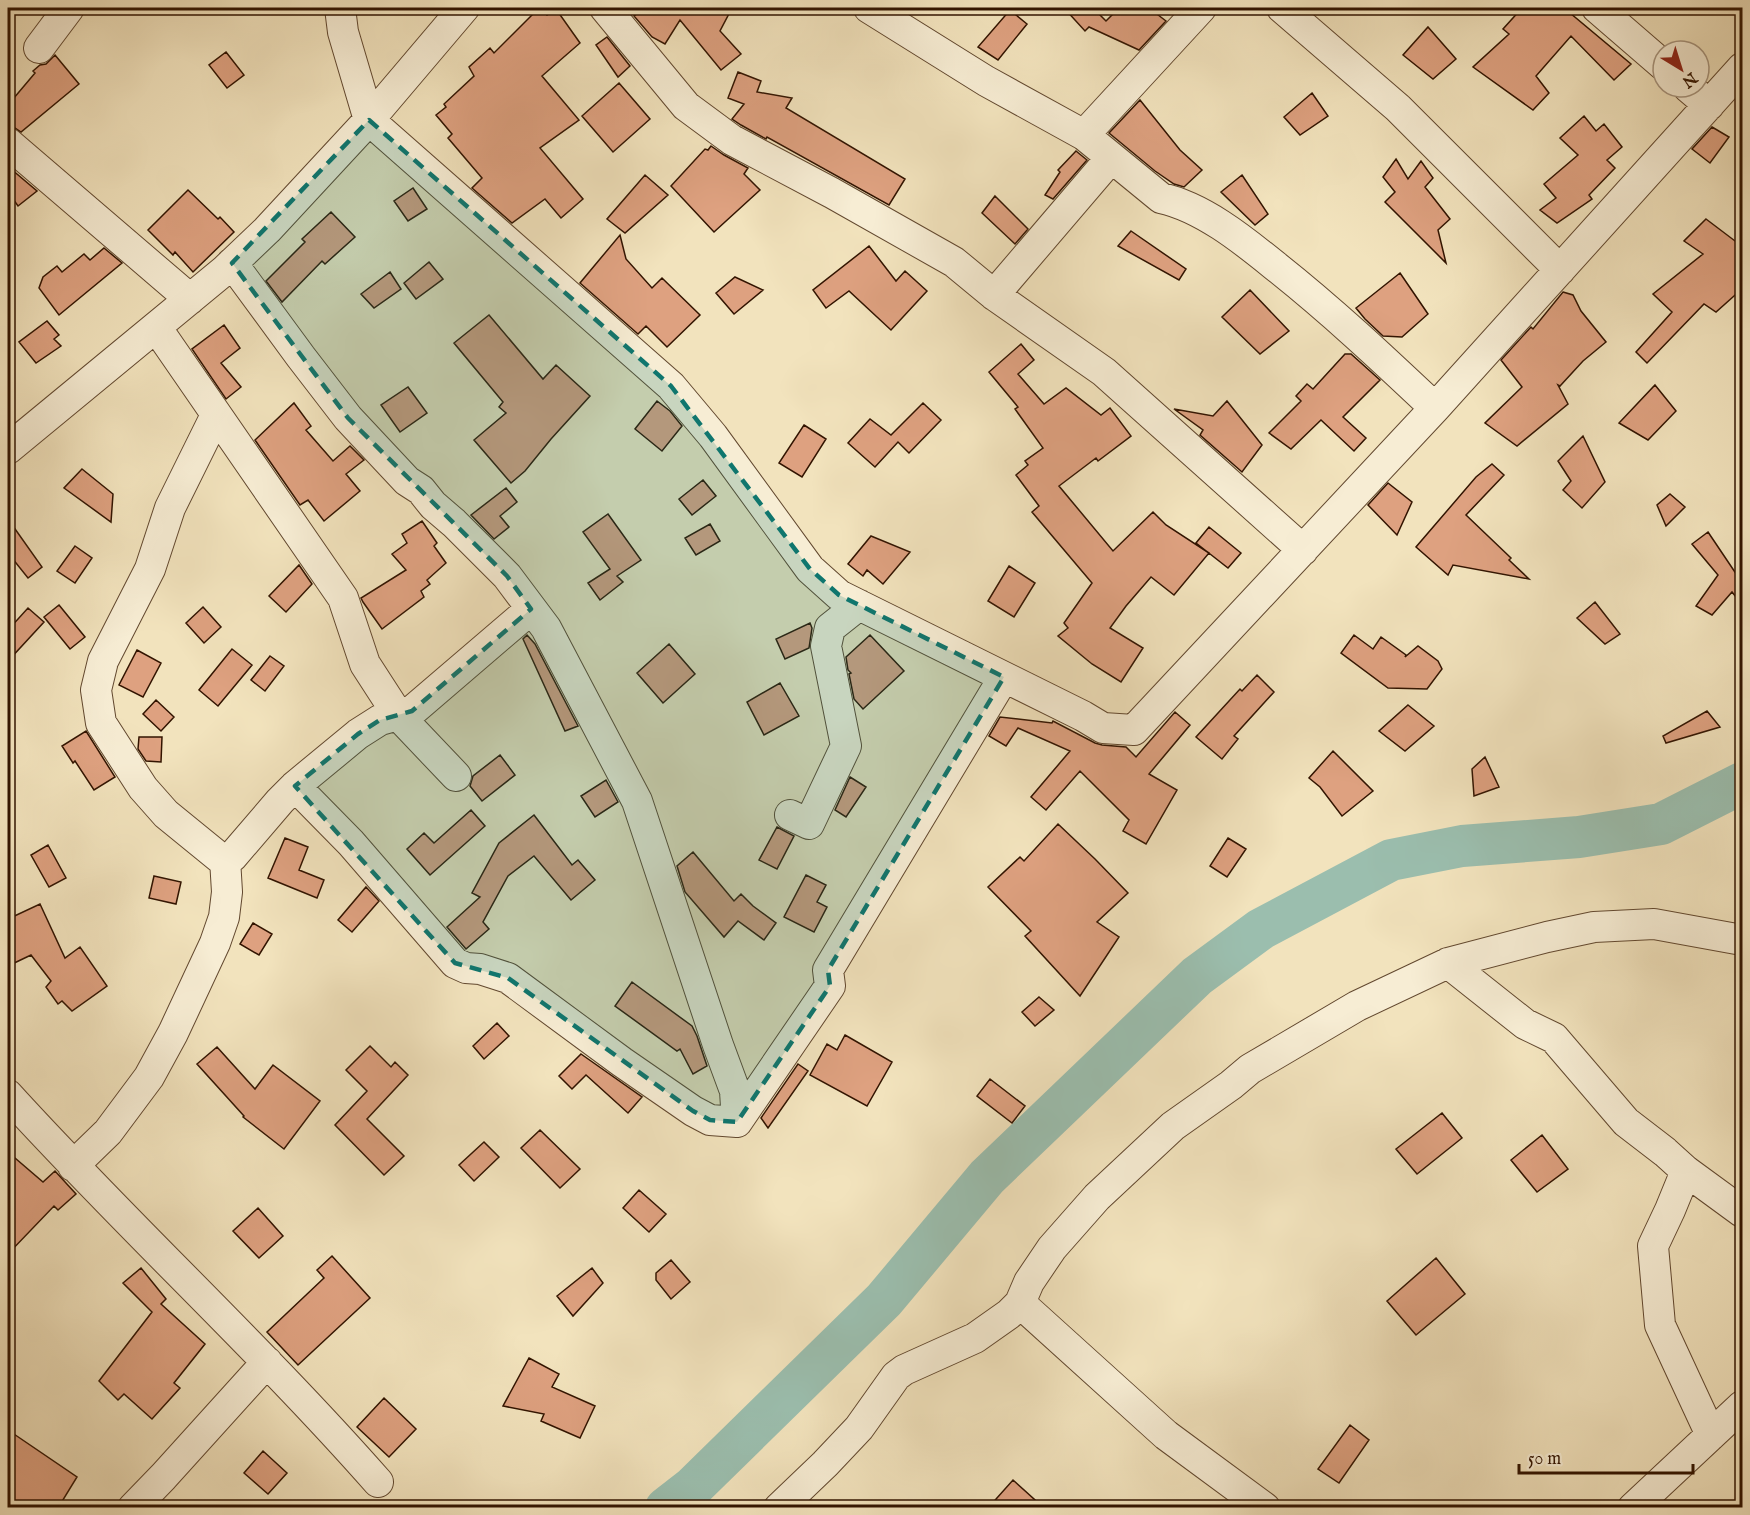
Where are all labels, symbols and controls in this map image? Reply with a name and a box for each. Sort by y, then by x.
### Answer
north arrow [1651,39,1711,99]
text: N [1677,66,1701,91]
scale bar [1519,1437,1693,1475]
text: 50 m [1528,1448,1561,1471]

